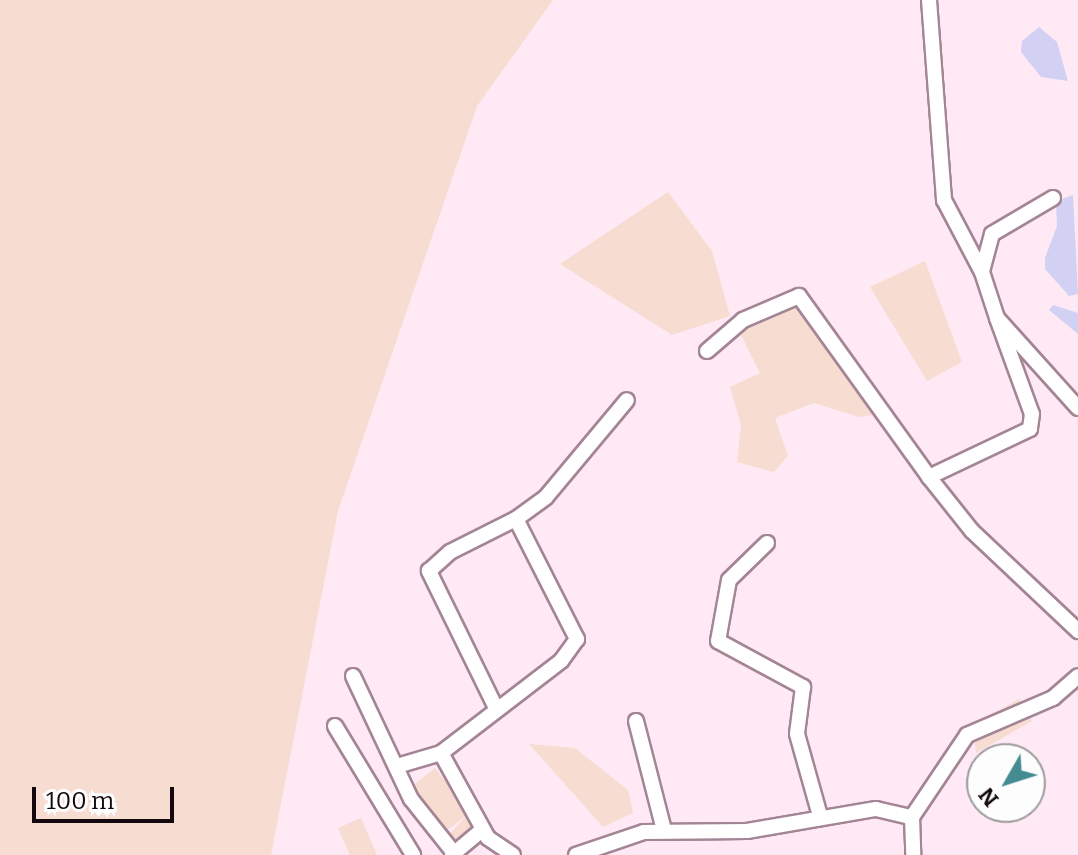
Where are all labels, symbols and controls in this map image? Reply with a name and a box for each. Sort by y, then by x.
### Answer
north arrow [966,743,1046,823]
scale bar [36,771,178,821]
text: N [973,782,1004,812]
text: 100 m [46,787,114,815]

